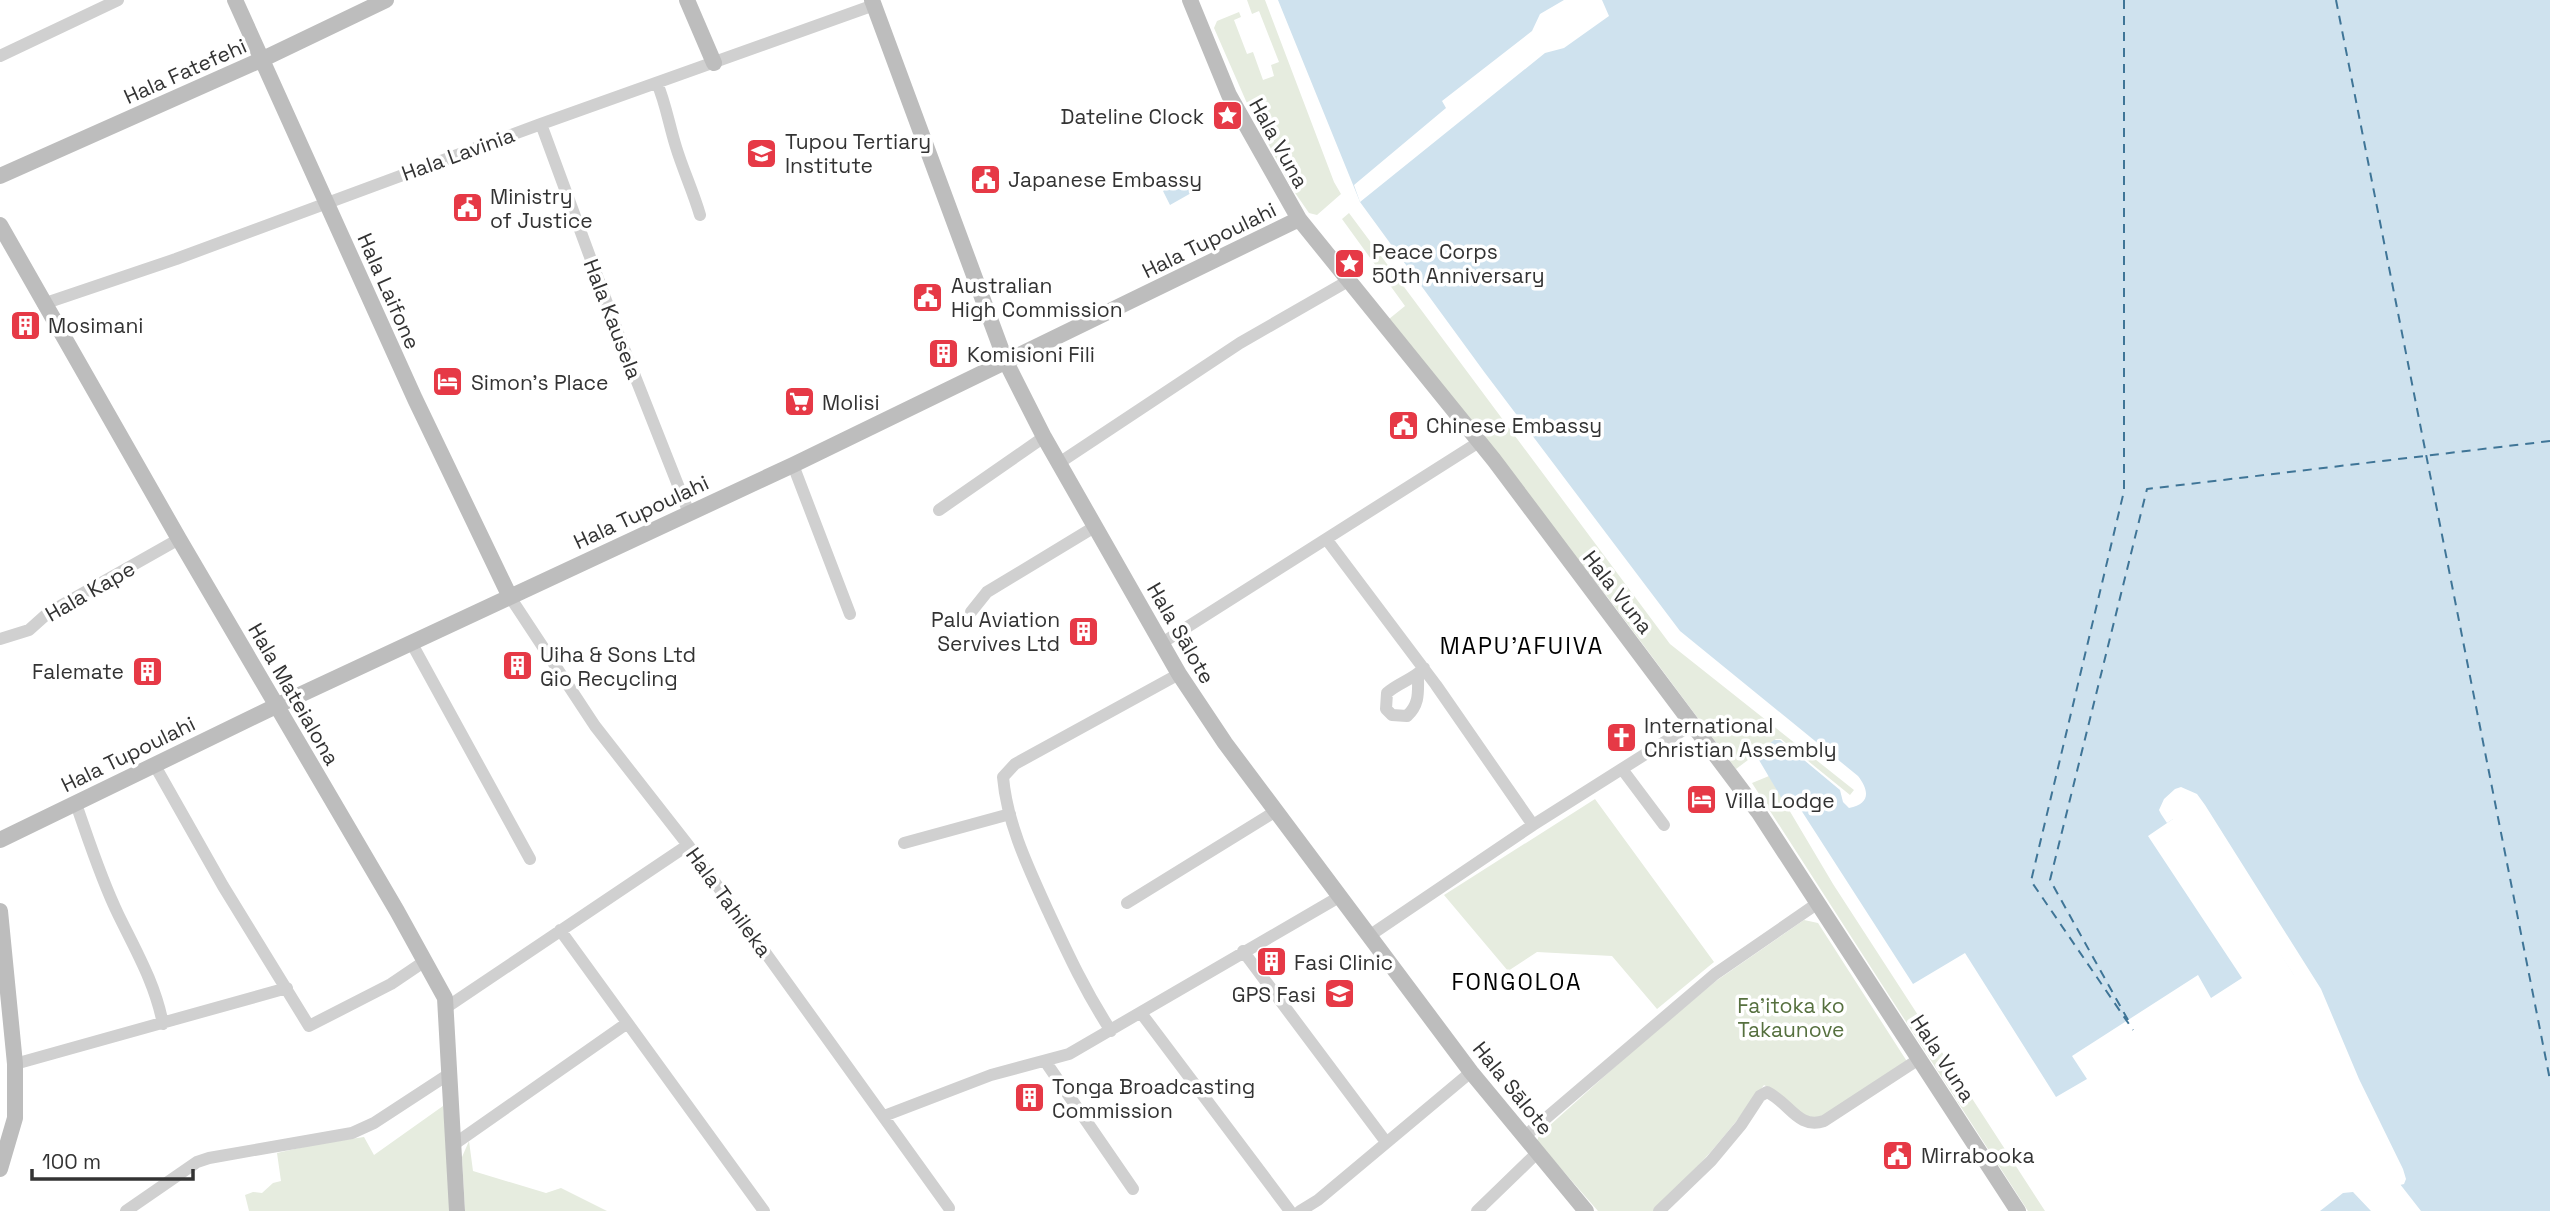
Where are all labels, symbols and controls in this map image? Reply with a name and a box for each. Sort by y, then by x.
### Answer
street label: Hala Fatefehi [119,32,251,110]
street label: Hala Vuna [1243,93,1315,193]
place icon: Dateline Clock [1210,99,1244,133]
place label: Dateline Clock [1061,103,1204,130]
street label: Hala Lavinia [398,121,518,187]
place label: Tupou Tertiary Institute [785,128,931,179]
school or university icon: Tupou Tertiary Institute [745,136,779,170]
public building icon: Japanese Embassy [968,162,1002,196]
place label: Japanese Embassy [1008,166,1202,193]
place label: Ministry of Justice [490,183,593,234]
public building icon: Ministry of Justice [450,191,484,225]
street label: Hala Tupoulahi [1137,196,1281,284]
street label: Hala Laifone [351,229,427,353]
place label: Peace Corps 50th Anniversary [1372,238,1545,289]
place icon: Peace Corps 50th Anniversary [1332,246,1366,280]
street label: Hala Kausela [578,255,648,383]
place label: Australian High Commission [951,272,1123,323]
public building icon: Australian High Commission [911,280,945,314]
building icon: Mosimani [8,308,42,342]
place label: Mosimani [48,312,144,339]
building icon: Komisioni Fili [927,337,961,371]
place label: Komisioni Fili [967,341,1095,368]
hotel icon: Simon's Place [431,365,465,399]
place label: Simon's Place [471,369,609,396]
supermarket icon: Molisi [782,385,816,419]
place label: Molisi [822,389,880,416]
public building icon: Chinese Embassy [1386,408,1420,442]
place label: Chinese Embassy [1426,412,1602,439]
street label: Hala Tupoulahi [569,469,713,555]
street label: Hala Vuna [1577,545,1659,639]
street label: Hala Kape [40,554,140,628]
street label: Hala Sālote [1141,577,1221,689]
place label: Palu Aviation Servives Ltd [931,606,1060,657]
building icon: Palu Aviation Servives Ltd [1066,614,1100,648]
street label: Hala Mateialona [242,618,346,770]
district label: MAPU'AFUIVA [1440,631,1604,661]
place label: Uiha & Sons Ltd Gio Recycling [540,641,696,692]
building icon: Uiha & Sons Ltd Gio Recycling [500,649,534,683]
building icon: Falemate [130,654,164,688]
place label: Falemate [32,658,124,685]
street label: Hala Tupoulahi [56,710,200,798]
place label: International Christian Assembly [1644,712,1837,763]
church icon: International Christian Assembly [1604,720,1638,754]
hotel icon: Villa Lodge [1685,783,1719,817]
place label: Villa Lodge [1725,787,1835,814]
street label: Hala Tahileka [680,842,778,962]
building icon: Fasi Clinic [1254,945,1288,979]
place label: Fasi Clinic [1294,949,1393,976]
district label: FONGOLOA [1451,967,1583,997]
school or university icon: GPS Fasi [1322,977,1356,1011]
place label: GPS Fasi [1232,981,1316,1008]
park label: Fa'itoka ko Takaunove [1737,992,1845,1043]
street label: Hala Vuna [1905,1009,1981,1107]
street label: Hala Sālote [1467,1036,1559,1140]
place label: Tonga Broadcasting Commission [1052,1073,1255,1124]
building icon: Tonga Broadcasting Commission [1012,1081,1046,1115]
scale bar [32,1138,192,1182]
public building icon: Mirrabooka [1881,1138,1915,1172]
place label: Mirrabooka [1921,1142,2034,1169]
text: 100 m [42,1148,101,1175]

